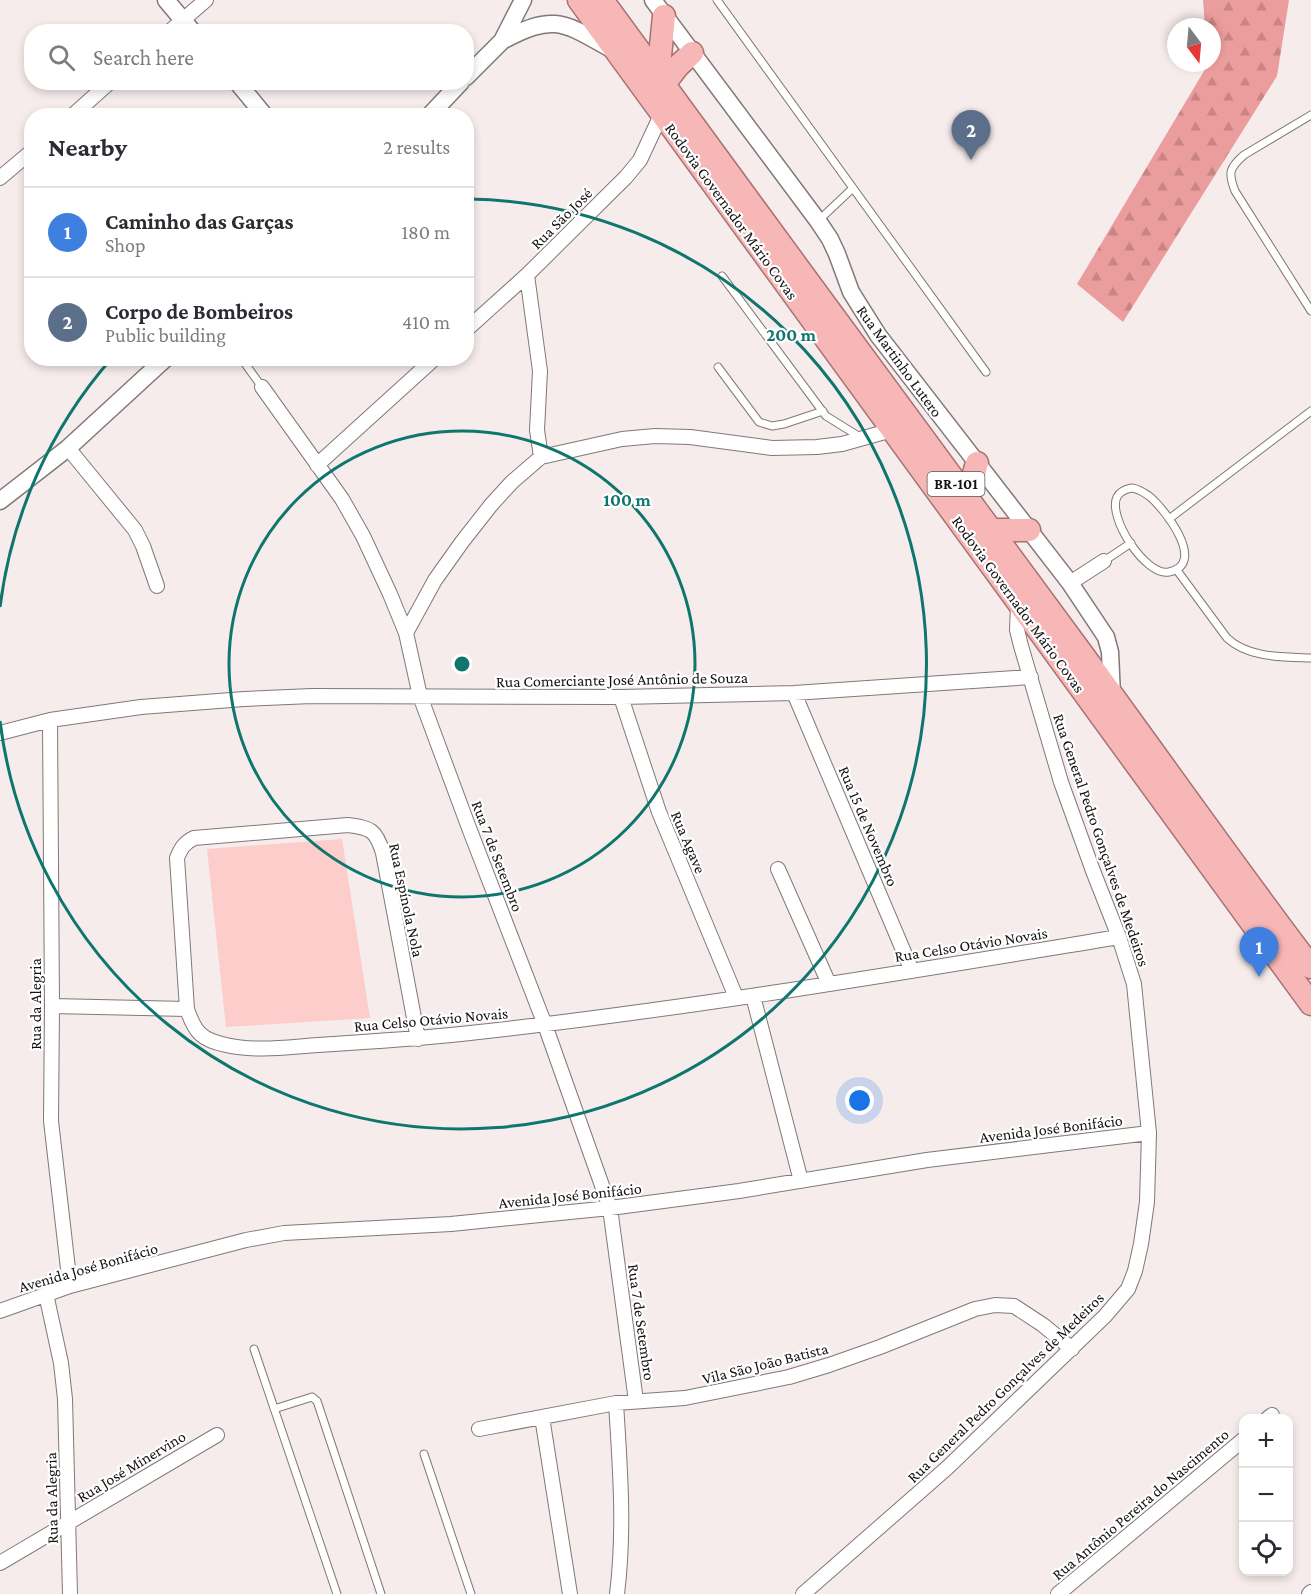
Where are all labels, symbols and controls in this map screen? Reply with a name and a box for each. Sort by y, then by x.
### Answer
north arrow [1167,18,1221,72]
search box [24,24,474,90]
icon: search [45,41,78,74]
text: Search here [93,45,194,70]
pin: 2 [952,110,990,160]
street label: Rodovia Governador Mário Covas [662,120,801,303]
text: Nearby [48,133,127,162]
text: 2 results [383,136,450,158]
street label: Rua São José [527,184,596,253]
text: Caminho das Garças [105,209,294,234]
text: 1 [64,221,71,243]
text: 180 m [401,221,450,243]
text: Shop [105,234,146,256]
text: Corpo de Bombeiros [105,299,293,324]
street label: Rua Martinho Lutero [854,302,946,420]
text: 2 [62,311,73,333]
text: 410 m [402,311,450,333]
text: Public building [105,324,226,346]
text: 200 m [766,325,817,345]
road number: BR-101 [928,472,984,496]
text: 100 m [603,490,651,510]
street label: Rodovia Governador Mário Covas [949,513,1088,696]
centre of rings [452,654,472,674]
street label: Rua Comerciante José Antônio de Souza [496,669,749,691]
street label: Rua General Pedro Gonçalves de Medeiros [1049,712,1153,969]
street label: Rua 15 de Novembro [836,764,902,889]
street label: Rua 7 de Setembro [469,798,527,914]
street label: Rua Agave [667,809,709,876]
street label: Rua Espínola Nola [385,841,427,959]
street label: Rua Celso Otávio Novais [893,924,1049,965]
pin: 1 [1240,928,1278,977]
street label: Rua da Alegria [27,958,45,1050]
street label: Rua Celso Otávio Novais [353,1004,509,1035]
your location [845,1086,874,1115]
street label: Avenida José Bonifácio [979,1111,1124,1147]
street label: Avenida José Bonifácio [498,1180,643,1212]
street label: Avenida José Bonifácio [17,1239,160,1296]
street label: Rua 7 de Setembro [625,1263,658,1381]
street label: Rua General Pedro Gonçalves de Medeiros [904,1289,1108,1487]
street label: Vila São João Batista [700,1339,831,1388]
map controls [1239,1414,1293,1576]
button: + [1239,1414,1293,1468]
street label: Rua Antônio Pereira do Nascimento [1049,1425,1232,1583]
street label: Rua José Minervino [74,1427,189,1506]
street label: Rua da Alegria [42,1451,62,1544]
button: − [1239,1468,1293,1522]
button: locate [1239,1522,1293,1576]

